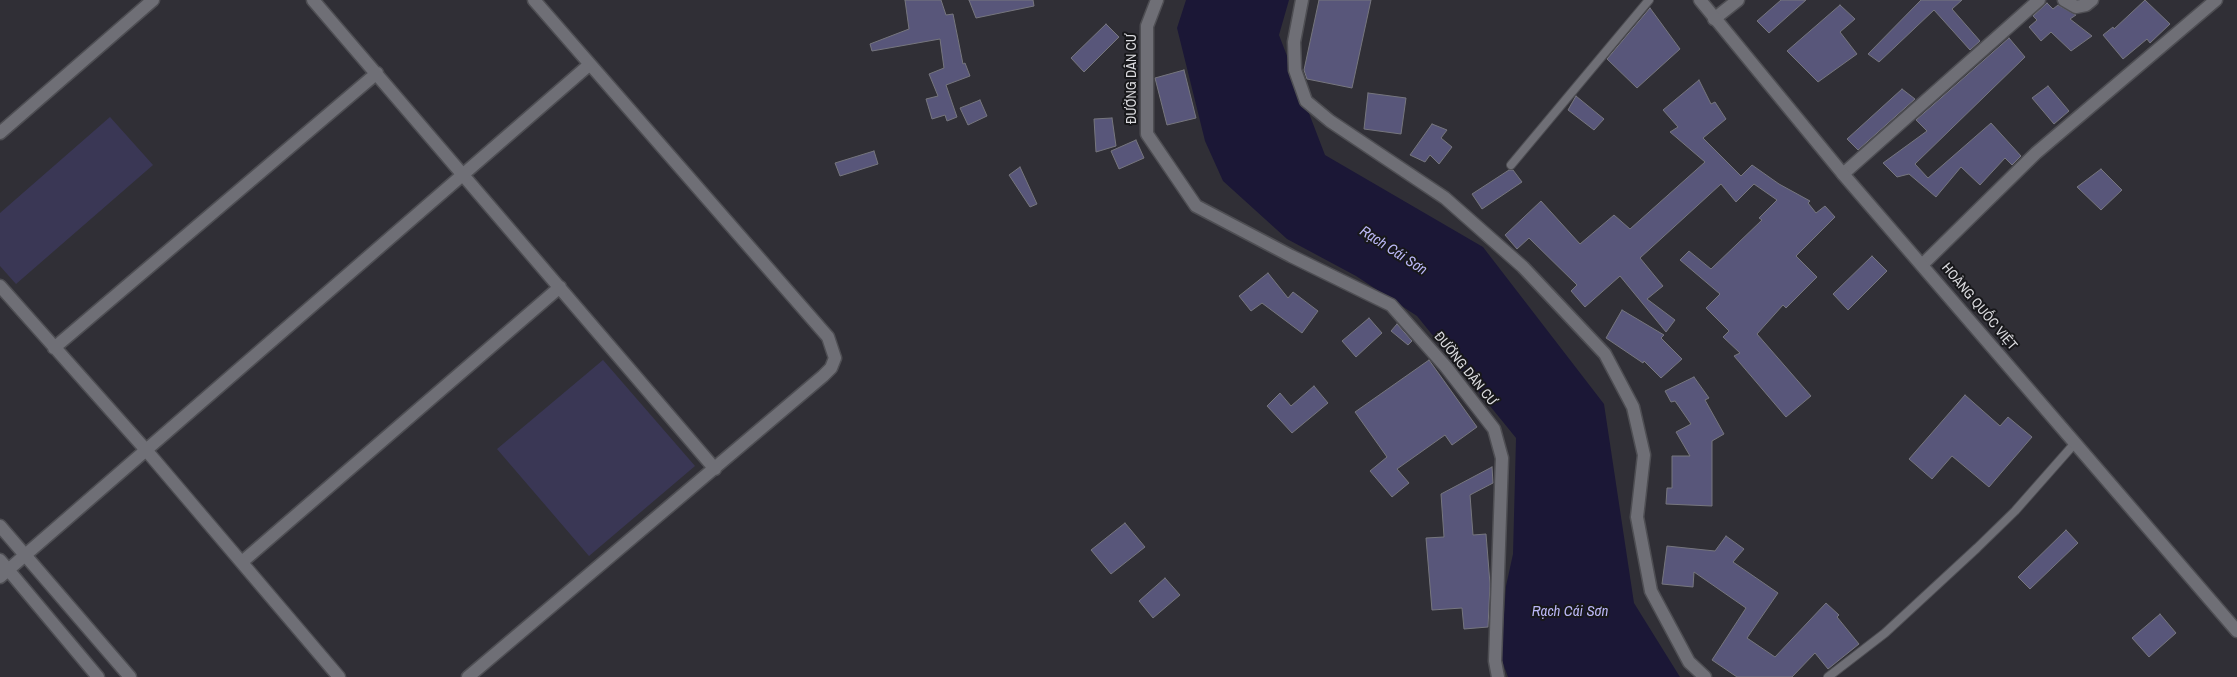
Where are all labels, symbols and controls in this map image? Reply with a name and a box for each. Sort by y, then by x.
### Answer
street label: ĐƯỜNG DÂN CƯ [1124,34,1140,124]
water label: Rạch Cái Sơn [1356,223,1430,279]
street label: HOÀNG QUỐC VIỆT [1938,260,2020,354]
street label: ĐƯỜNG DÂN CƯ [1430,329,1500,409]
water label: Rạch Cái Sơn [1532,603,1608,621]

